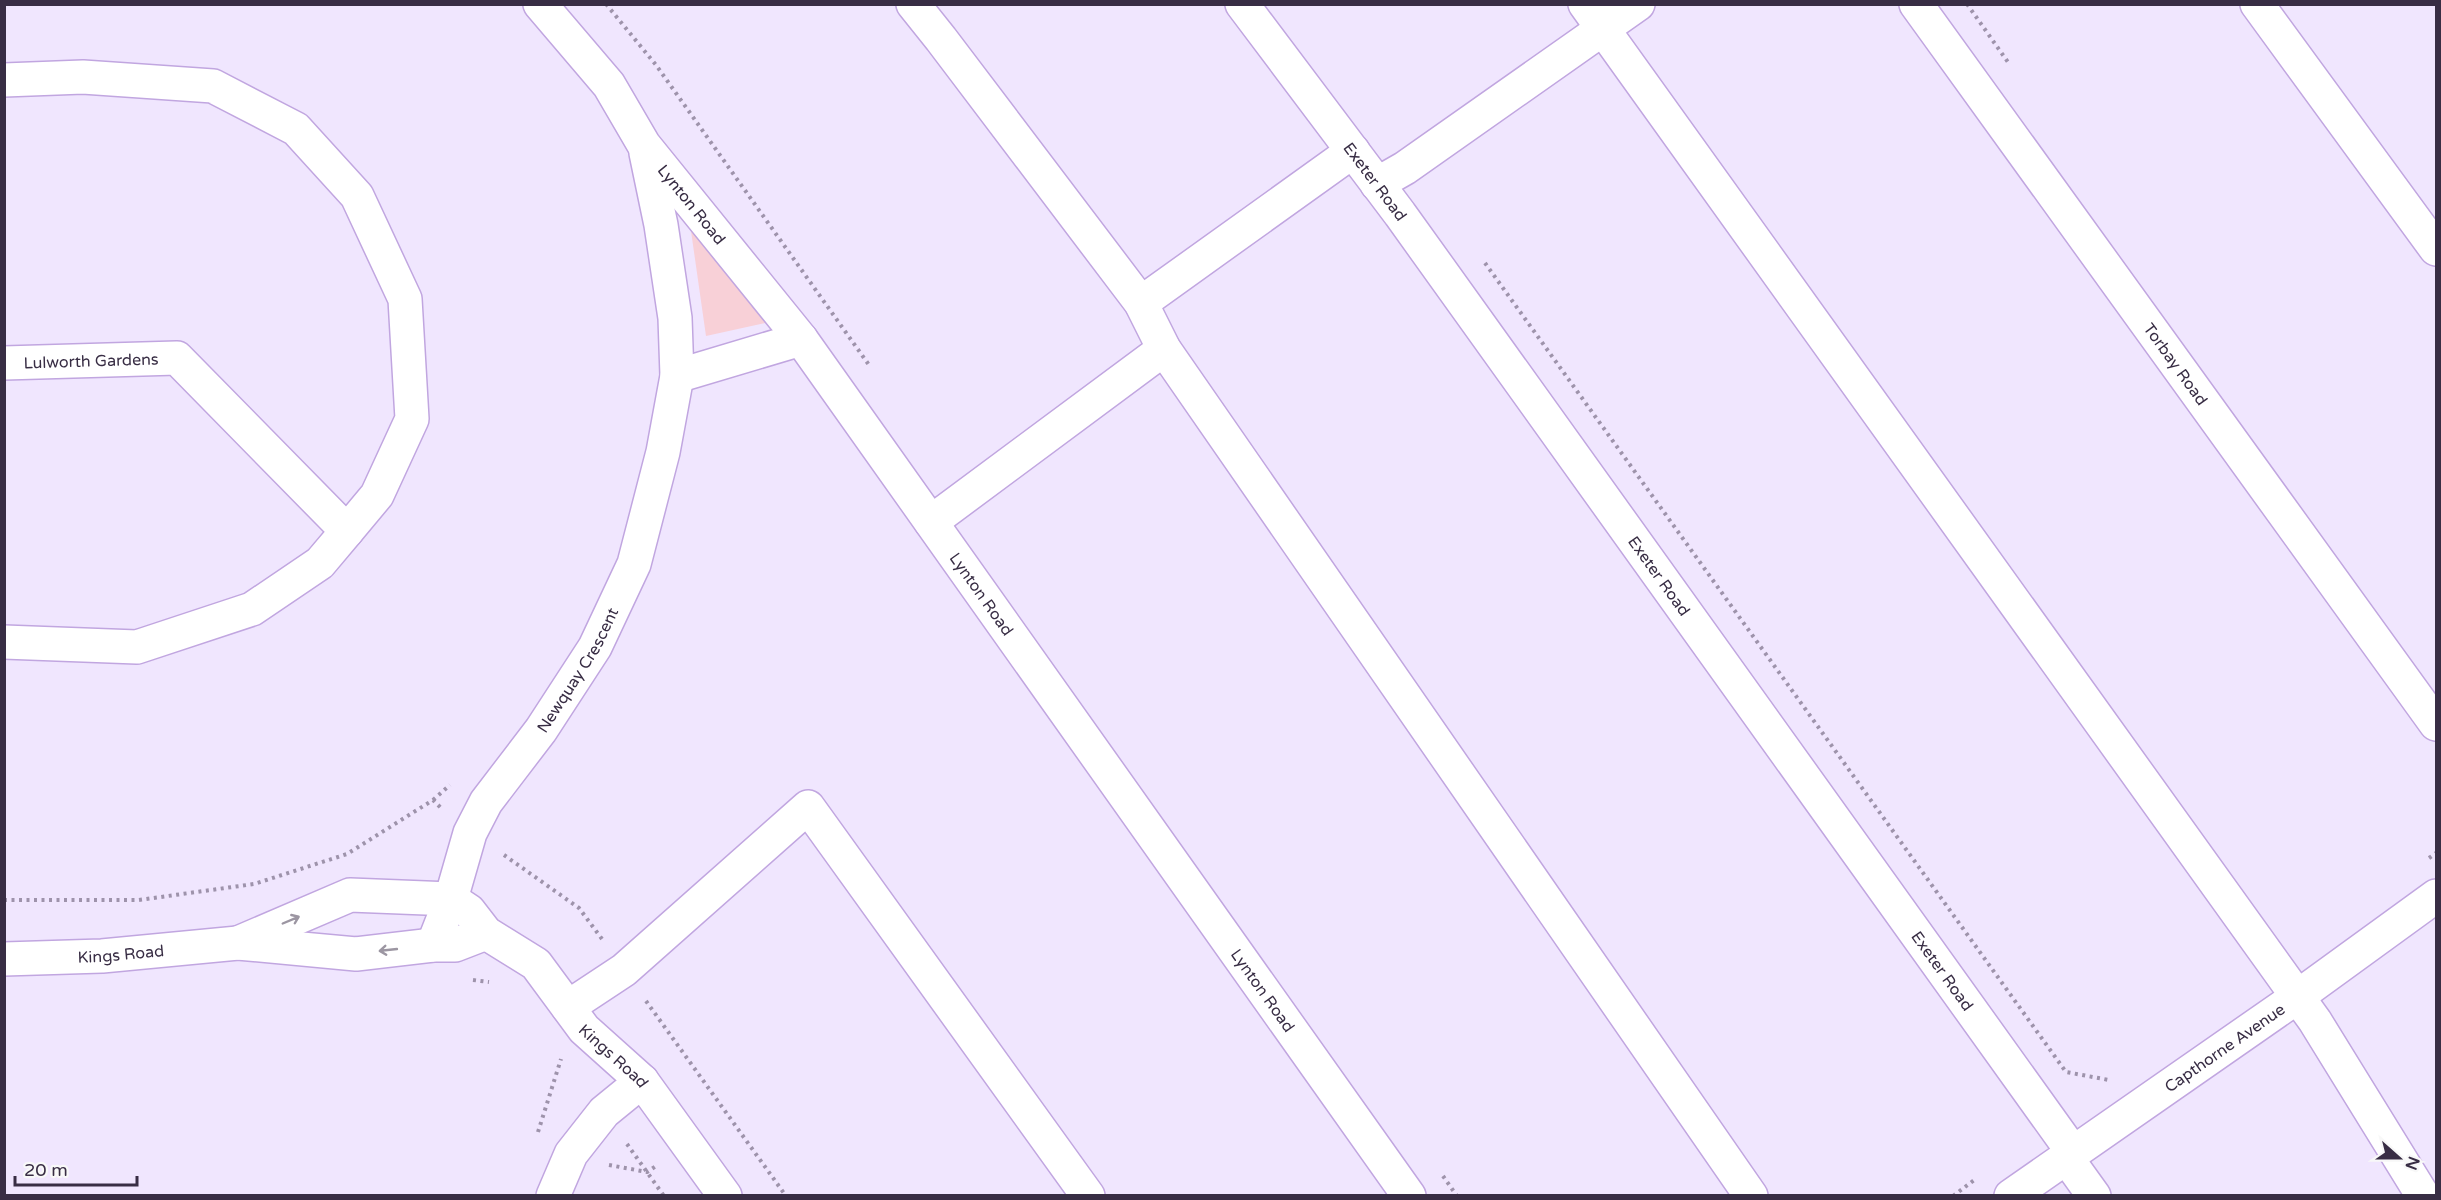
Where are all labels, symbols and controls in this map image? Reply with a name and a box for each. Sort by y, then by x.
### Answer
street label: Exeter Road [1339,139,1411,225]
street label: Lynton Road [653,161,729,249]
street label: Torbay Road [2139,320,2212,410]
street label: Lulworth Gardens [23,350,159,373]
street label: Exeter Road [1623,533,1694,620]
street label: Lynton Road [945,549,1017,640]
street label: Newquay Crescent [533,605,623,737]
one-way arrow [282,913,300,925]
street label: Exeter Road [1907,928,1977,1015]
street label: Kings Road [77,941,165,968]
one-way arrow [379,945,399,956]
street label: Lynton Road [1226,945,1299,1036]
street label: Capthorne Avenue [2161,999,2289,1097]
street label: Kings Road [574,1020,652,1092]
north arrow [2369,1128,2429,1188]
scale bar [15,1149,136,1187]
text: N [2400,1153,2424,1173]
text: 20 m [24,1159,68,1181]

